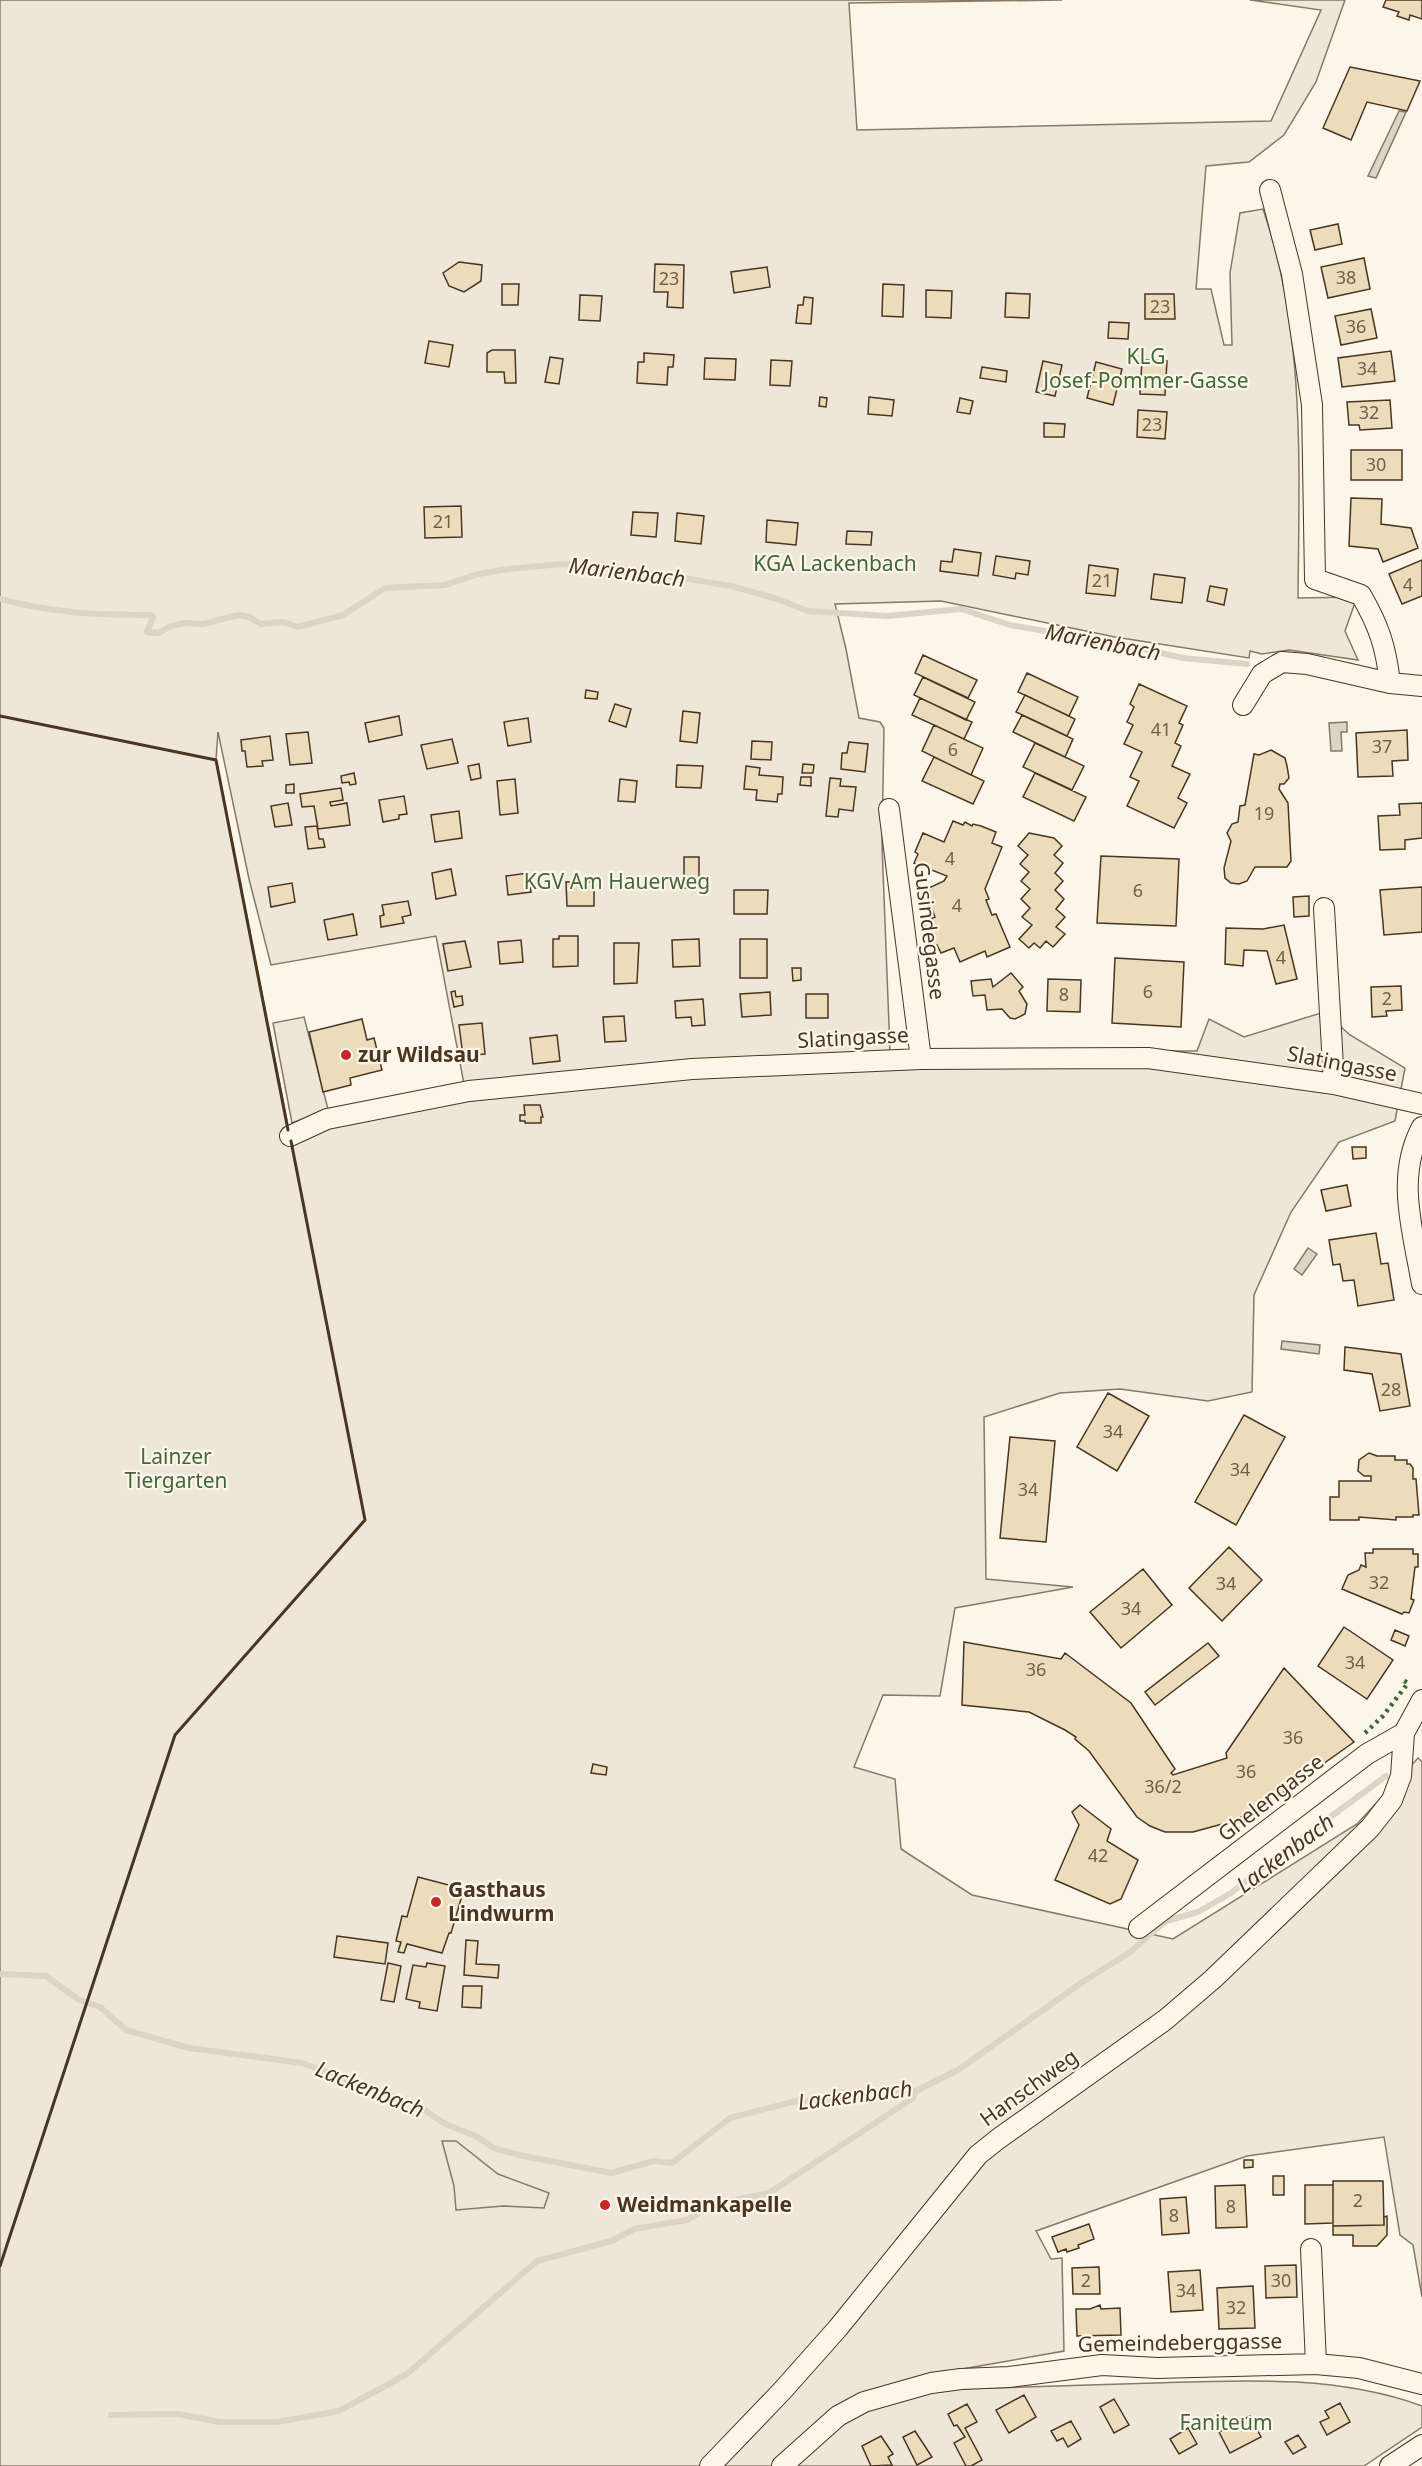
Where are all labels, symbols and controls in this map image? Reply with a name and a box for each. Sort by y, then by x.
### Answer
house number: 38 [1336,265,1356,289]
house number: 23 [659,266,679,290]
house number: 23 [1150,294,1170,318]
house number: 36 [1346,314,1366,338]
park label: KLG Josef-Pommer-Gasse [1041,342,1249,394]
house number: 34 [1357,356,1377,380]
house number: 32 [1359,400,1379,424]
house number: 23 [1142,412,1162,436]
house number: 30 [1366,452,1386,476]
house number: 21 [433,509,453,533]
water label: Marienbach [567,549,687,593]
park label: KGA Lackenbach [753,549,917,577]
house number: 21 [1092,568,1112,592]
house number: 4 [1403,572,1413,596]
water label: Marienbach [1043,615,1164,667]
house number: 41 [1151,717,1171,741]
house number: 37 [1372,734,1392,758]
house number: 6 [948,737,958,761]
house number: 19 [1254,801,1274,825]
house number: 4 [945,846,955,870]
street label: Gusindegasse [908,861,952,1001]
park label: KGV Am Hauerweg [524,867,710,895]
house number: 6 [1133,878,1143,902]
house number: 4 [952,893,962,917]
house number: 4 [1276,945,1286,969]
house number: 6 [1143,979,1153,1003]
house number: 8 [1059,982,1069,1006]
house number: 2 [1382,986,1392,1010]
street label: Slatingasse [797,1020,909,1054]
street label: Slatingasse [1285,1039,1400,1087]
place label: zur Wildsau [358,1040,480,1068]
marker: zur Wildsau [339,1048,353,1062]
house number: 28 [1381,1377,1401,1401]
house number: 34 [1103,1419,1123,1443]
park label: Lainzer Tiergarten [124,1442,228,1494]
house number: 34 [1230,1457,1250,1481]
house number: 34 [1018,1477,1038,1501]
house number: 32 [1369,1570,1389,1594]
house number: 34 [1216,1571,1236,1595]
house number: 34 [1121,1596,1141,1620]
house number: 34 [1345,1650,1365,1674]
house number: 36 [1026,1657,1046,1681]
house number: 36 [1283,1725,1303,1749]
street label: Ghelengasse [1212,1747,1329,1847]
house number: 36 [1236,1759,1256,1783]
house number: 36/2 [1144,1774,1182,1798]
water label: Lackenbach [1229,1806,1339,1899]
house number: 42 [1088,1843,1108,1867]
place label: Gasthaus Lindwurm [448,1875,554,1927]
marker: Gasthaus Lindwurm [429,1895,443,1909]
street label: Hanschweg [974,2042,1083,2132]
water label: Lackenbach [311,2053,429,2124]
water label: Lackenbach [796,2072,914,2116]
house number: 2 [1353,2188,1363,2212]
place label: Weidmankapelle [617,2190,792,2218]
house number: 8 [1226,2194,1236,2218]
marker: Weidmankapelle [598,2198,612,2212]
house number: 8 [1169,2203,1179,2227]
house number: 2 [1081,2268,1091,2292]
house number: 30 [1271,2268,1291,2292]
house number: 34 [1176,2278,1196,2302]
house number: 32 [1226,2295,1246,2319]
street label: Gemeindeberggasse [1077,2326,1282,2358]
park label: Faniteum [1179,2408,1273,2436]

